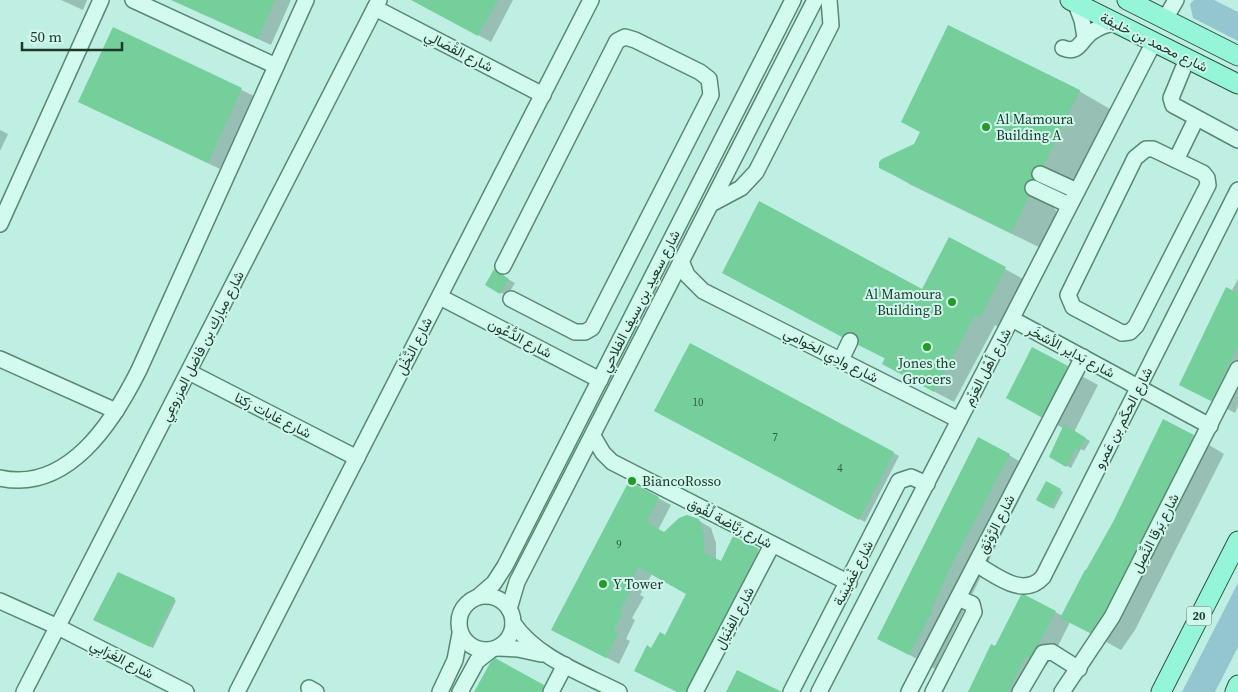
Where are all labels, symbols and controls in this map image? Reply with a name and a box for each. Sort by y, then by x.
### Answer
street label: شارع محمد بن خليفة [1096,7,1211,78]
scale bar [22,20,122,52]
street label: شارع القْصَالِي [420,25,497,79]
text: 50 m [30,26,62,47]
place label: Al Mamoura Building A [996,109,1074,145]
marker: Al Mamoura Building A [980,121,992,133]
street label: شارع سعيد بن سيف الفلاحي [595,226,686,377]
street label: شارع مبارك بن فاضل المزروعي [155,267,250,426]
place label: Al Mamoura Building B [865,284,943,320]
marker: Al Mamoura Building B [946,296,958,308]
street label: شارع الدُّعُون [484,313,555,363]
street label: شارع النَّخْل [391,314,438,379]
street label: شارع بَداير الأشخَر [1022,319,1118,383]
street label: شارع وادِي الحَوامي [779,323,882,389]
street label: شارع أهْل العَزْم [958,325,1017,410]
marker: Jones the Grocers [921,341,933,353]
place label: Jones the Grocers [897,353,956,389]
street label: شارع الحكَم بن عَمرو [1089,364,1158,473]
street label: شارع غابات رَكنا [231,387,315,444]
house number: 10 [693,395,704,410]
house number: 7 [772,430,778,445]
house number: 4 [837,461,843,476]
place label: BiancoRosso [642,471,722,491]
marker: BiancoRosso [626,475,638,487]
street label: شارع بَرقا النِّصِل [1126,490,1184,577]
street label: شارع الرَّوْنَق [973,491,1020,557]
street label: شارع رَبَّاضة لُفُوق [684,493,776,554]
house number: 9 [616,537,622,552]
street label: شارع غْمَيْسَة [828,537,879,610]
place label: Y Tower [613,574,663,594]
marker: Y Tower [597,578,609,590]
street label: شارع الفِنْيَال [709,583,760,653]
road number: 20 [1186,606,1212,626]
street label: شارع الغَرَابِي [86,634,157,685]

